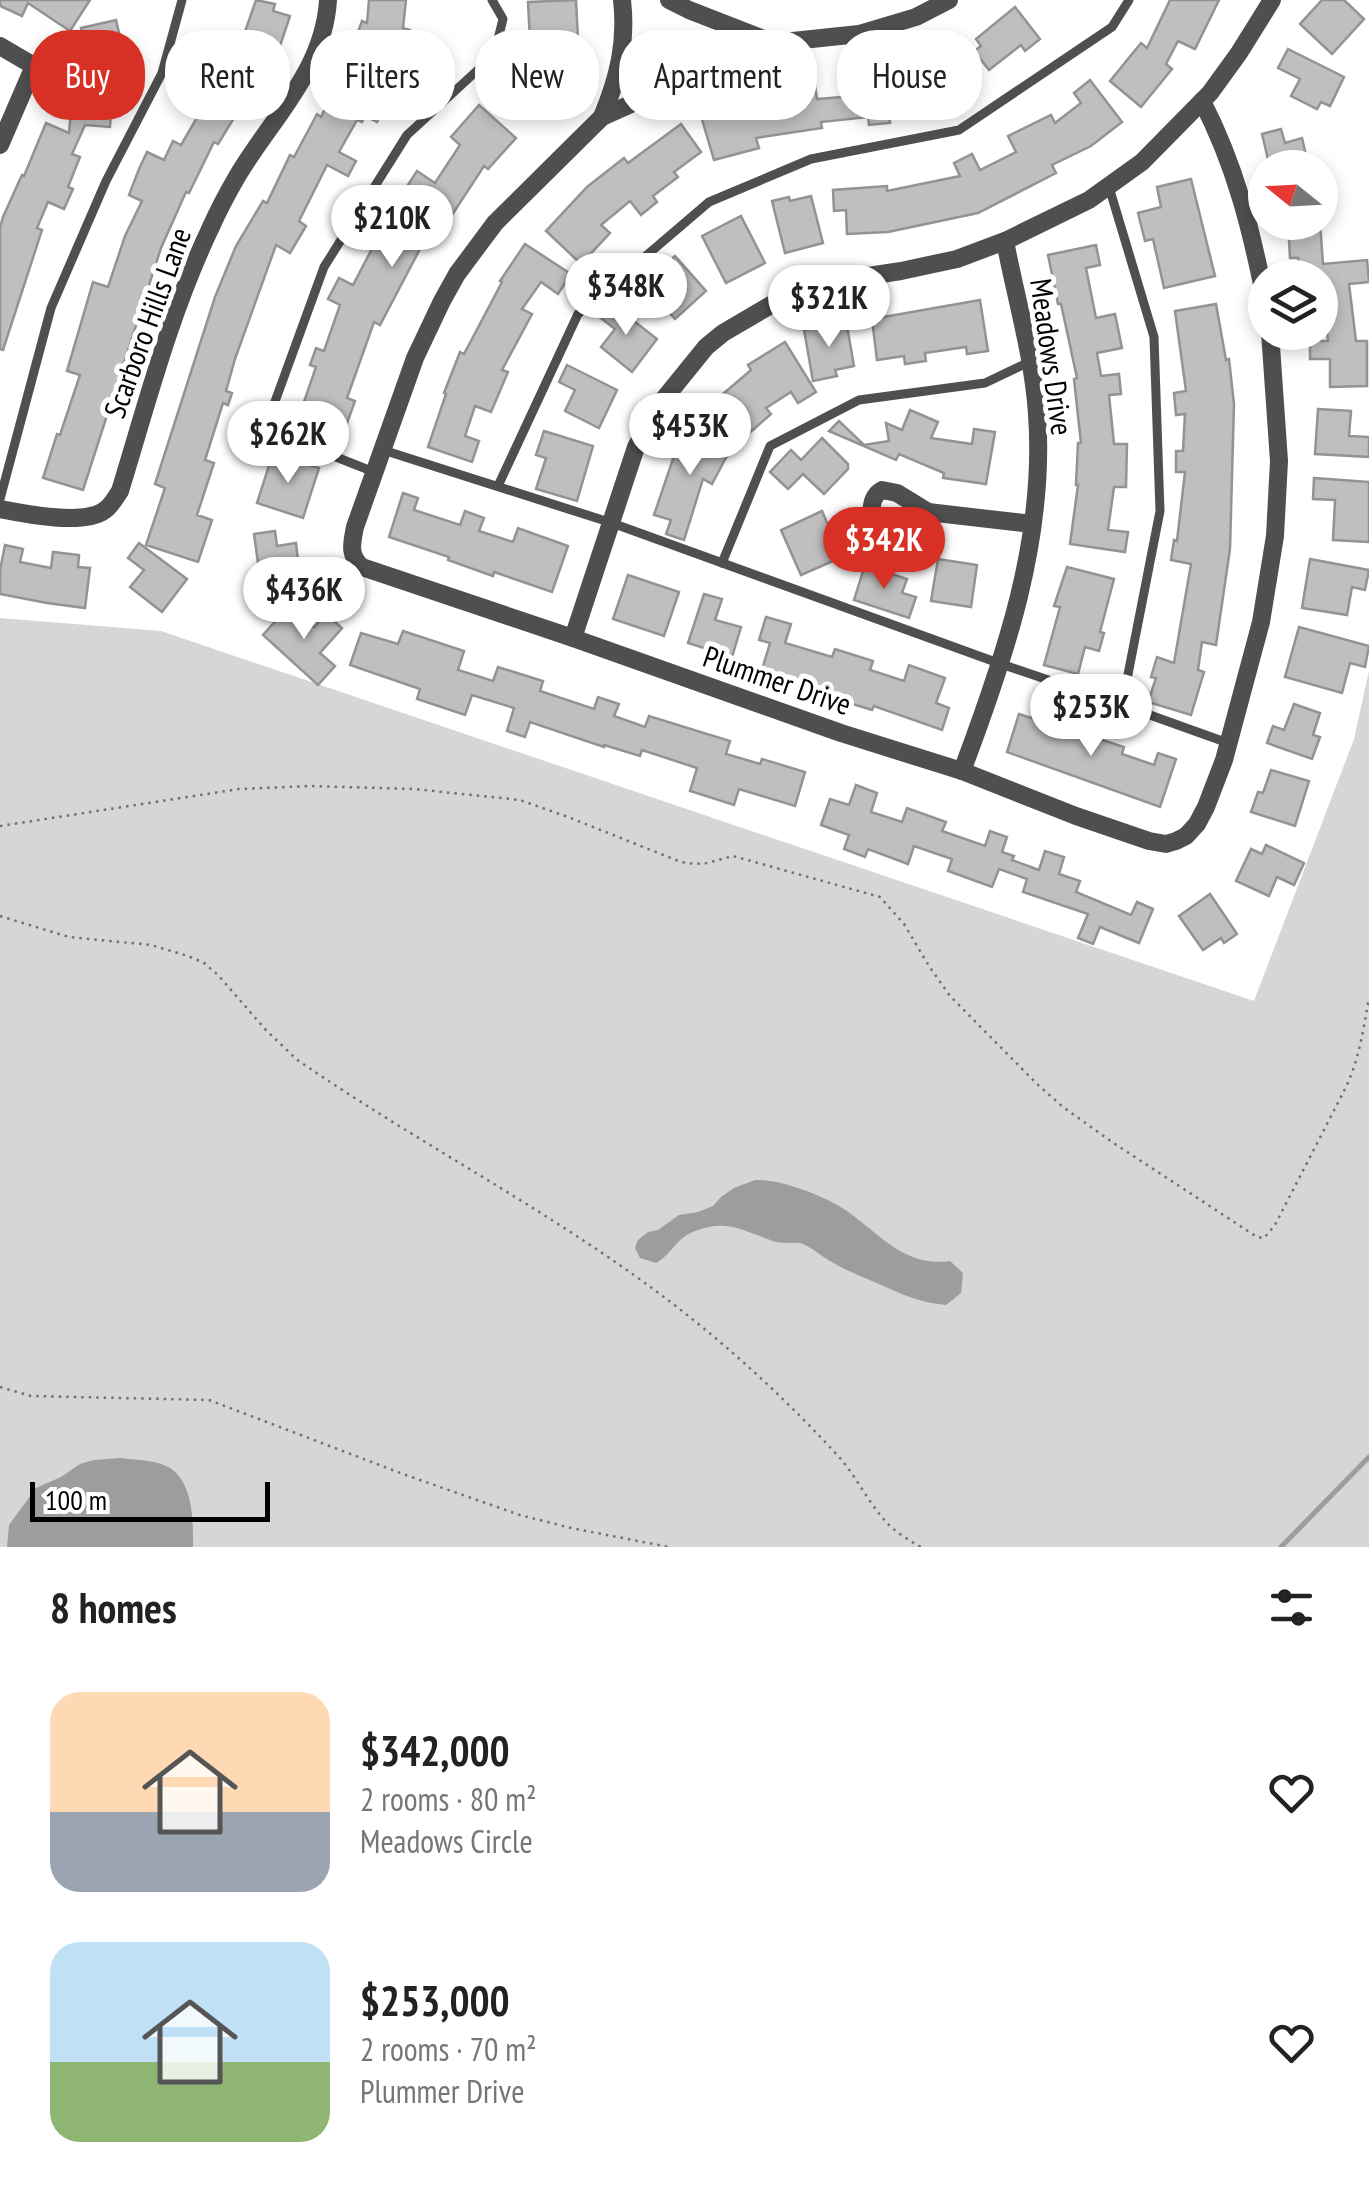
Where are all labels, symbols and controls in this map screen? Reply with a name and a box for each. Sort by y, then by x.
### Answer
chip: Buy [30,30,145,120]
chip: Rent [165,30,290,120]
chip: Filters [310,30,455,120]
chip: New [475,30,599,120]
chip: Apartment [619,30,817,120]
chip: House [837,30,982,120]
north arrow [1248,150,1338,240]
map controls [1248,150,1338,350]
pin: $210K [322,185,462,270]
text: $210K [353,196,431,238]
street label: Scarboro Hills Lane [94,222,199,423]
pin: $348K [556,253,696,338]
button: layers [1248,260,1338,350]
text: $348K [587,264,665,306]
pin: $321K [759,265,899,350]
text: $321K [790,276,868,318]
street label: Meadows Drive [1022,276,1083,438]
pin: $453K [620,393,760,478]
pin: $262K [218,401,358,486]
text: $453K [651,404,729,446]
text: $262K [249,412,327,454]
pin: $342K [814,507,954,592]
text: $342K [845,518,923,560]
pin: $436K [234,557,374,642]
text: $436K [265,568,343,610]
street label: Plummer Drive [698,636,857,723]
pin: $253K [1021,674,1161,759]
text: $253K [1052,685,1130,727]
scale bar [30,1477,270,1522]
text: 100 m [45,1481,107,1518]
text: 8 homes [50,1580,177,1635]
icon: filters [1264,1580,1319,1635]
text: $342,000 [360,1723,510,1778]
icon: home [130,1732,250,1852]
icon: heart [1264,1765,1319,1820]
text: 2 rooms · 80 m² [360,1778,537,1820]
text: Meadows Circle [360,1820,533,1862]
text: $253,000 [360,1973,510,2028]
icon: home [130,1982,250,2102]
icon: heart [1264,2015,1319,2070]
text: 2 rooms · 70 m² [360,2028,537,2070]
text: Plummer Drive [360,2070,524,2112]

